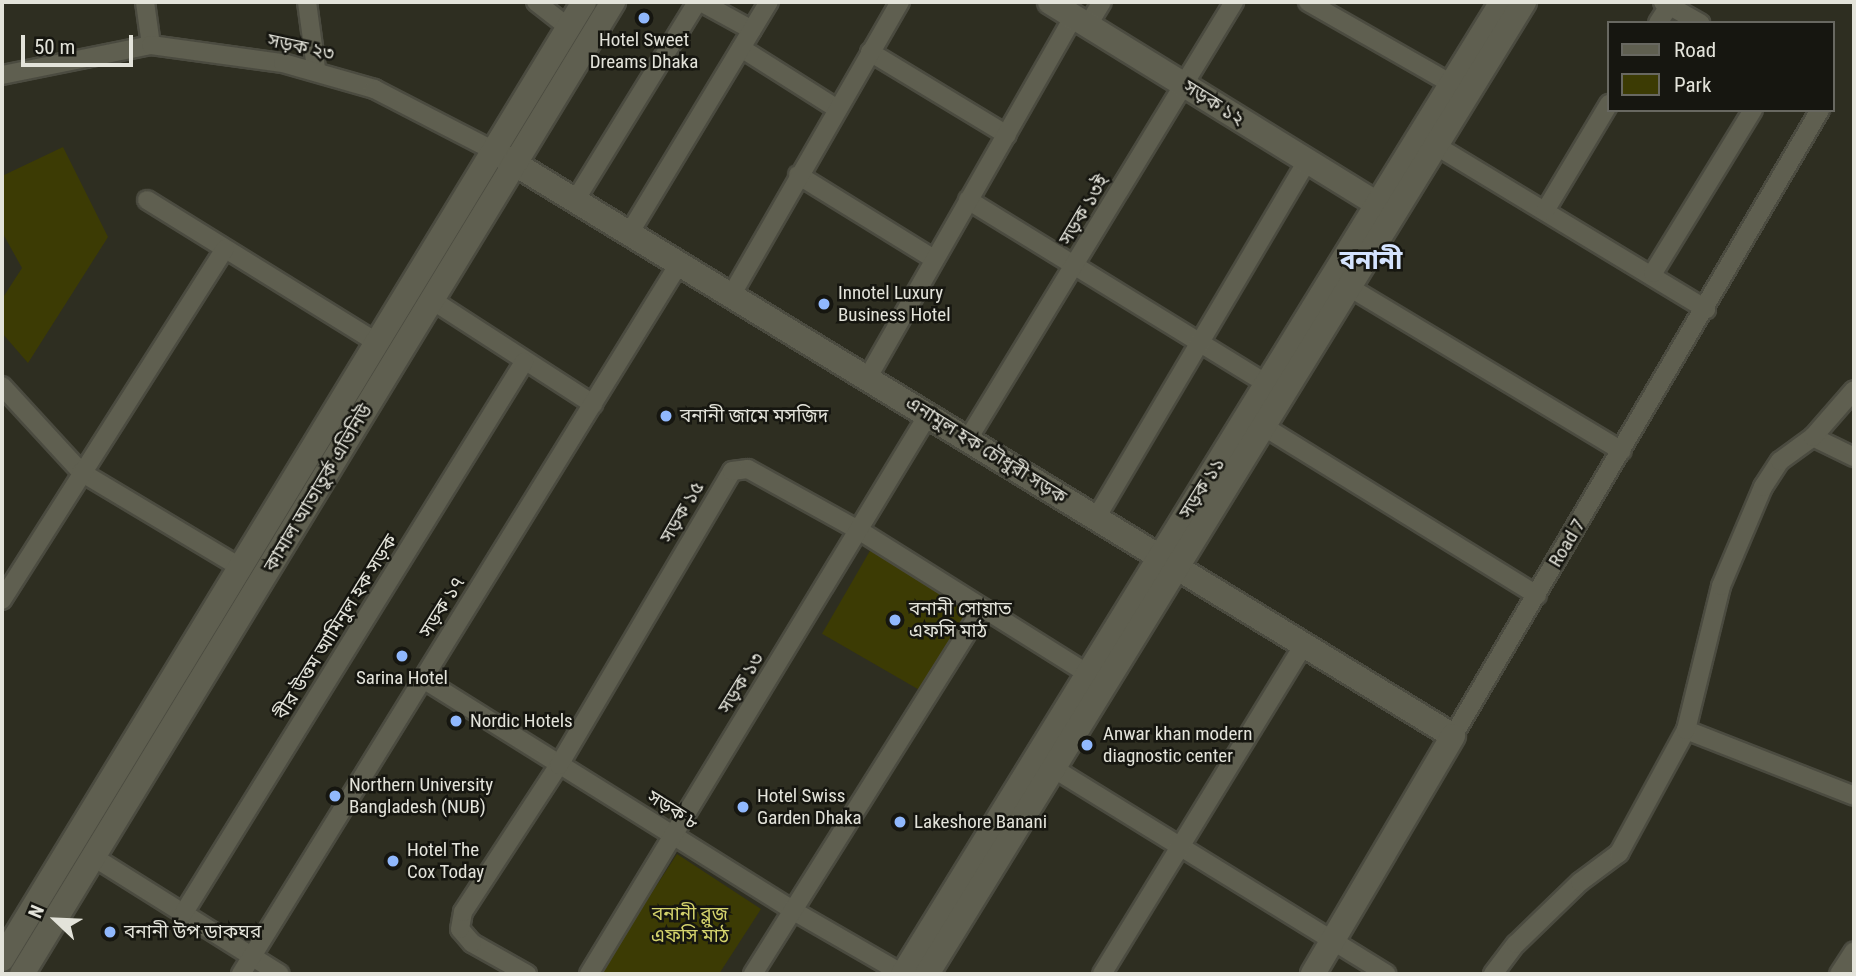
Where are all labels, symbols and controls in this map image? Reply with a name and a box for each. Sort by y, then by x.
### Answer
marker: Hotel Sweet Dreams Dhaka [636,10,652,26]
scale bar [24,21,136,65]
legend [1608,21,1835,112]
street label: সড়ক ২৩ [266,29,336,65]
place label: Hotel Sweet Dreams Dhaka [590,29,698,73]
text: 50 m [34,35,75,59]
text: Road [1674,38,1716,62]
text: Park [1674,73,1711,97]
street label: সড়ক ১২ [1179,75,1249,131]
street label: সড়ক ১৩ই [1054,171,1114,249]
district label: বনানী [1340,245,1402,277]
place label: Innotel Luxury Business Hotel [838,282,951,326]
marker: Innotel Luxury Business Hotel [816,296,832,312]
street label: এনামুল হক চৌধুরী সড়ক [902,391,1070,509]
street label: কামাল আতাতুর্ক এভিনিউ [259,400,377,576]
place label: বনানী জামে মসজিদ [680,405,828,427]
marker: বনানী জামে মসজিদ [658,408,674,424]
street label: সড়ক ১১ [1174,453,1230,523]
street label: সড়ক ১৫ [655,477,709,547]
street label: Road 7 [1544,515,1590,571]
street label: বীর উত্তম আমিনুল হক সড়ক [270,530,402,724]
street label: সড়ক ১৭ [414,572,470,642]
place label: বনানী সোয়াত এফসি মাঠ [909,598,1012,642]
marker: বনানী সোয়াত এফসি মাঠ [887,612,903,628]
marker: Sarina Hotel [394,648,410,664]
street label: সড়ক ১৩ [713,648,769,718]
place label: Sarina Hotel [356,667,448,689]
place label: Nordic Hotels [470,710,573,732]
marker: Nordic Hotels [448,713,464,729]
place label: Anwar khan modern diagnostic center [1103,723,1252,767]
marker: Anwar khan modern diagnostic center [1077,735,1097,755]
place label: Northern University Bangladesh (NUB) [349,774,493,818]
street label: সড়ক ৮ [643,785,703,835]
place label: Hotel Swiss Garden Dhaka [757,785,862,829]
marker: Northern University Bangladesh (NUB) [327,788,343,804]
marker: Hotel Swiss Garden Dhaka [735,799,751,815]
place label: Lakeshore Banani [914,811,1047,833]
marker: Lakeshore Banani [892,814,908,830]
place label: Hotel The Cox Today [407,839,485,883]
marker: Hotel The Cox Today [385,853,401,869]
north arrow [21,885,91,955]
text: N [23,902,49,921]
park label: বনানী ব্লুজ এফসি মাঠ [651,903,729,947]
place label: বনানী উপ ডাকঘর [124,921,261,943]
marker: বনানী উপ ডাকঘর [102,924,118,940]

